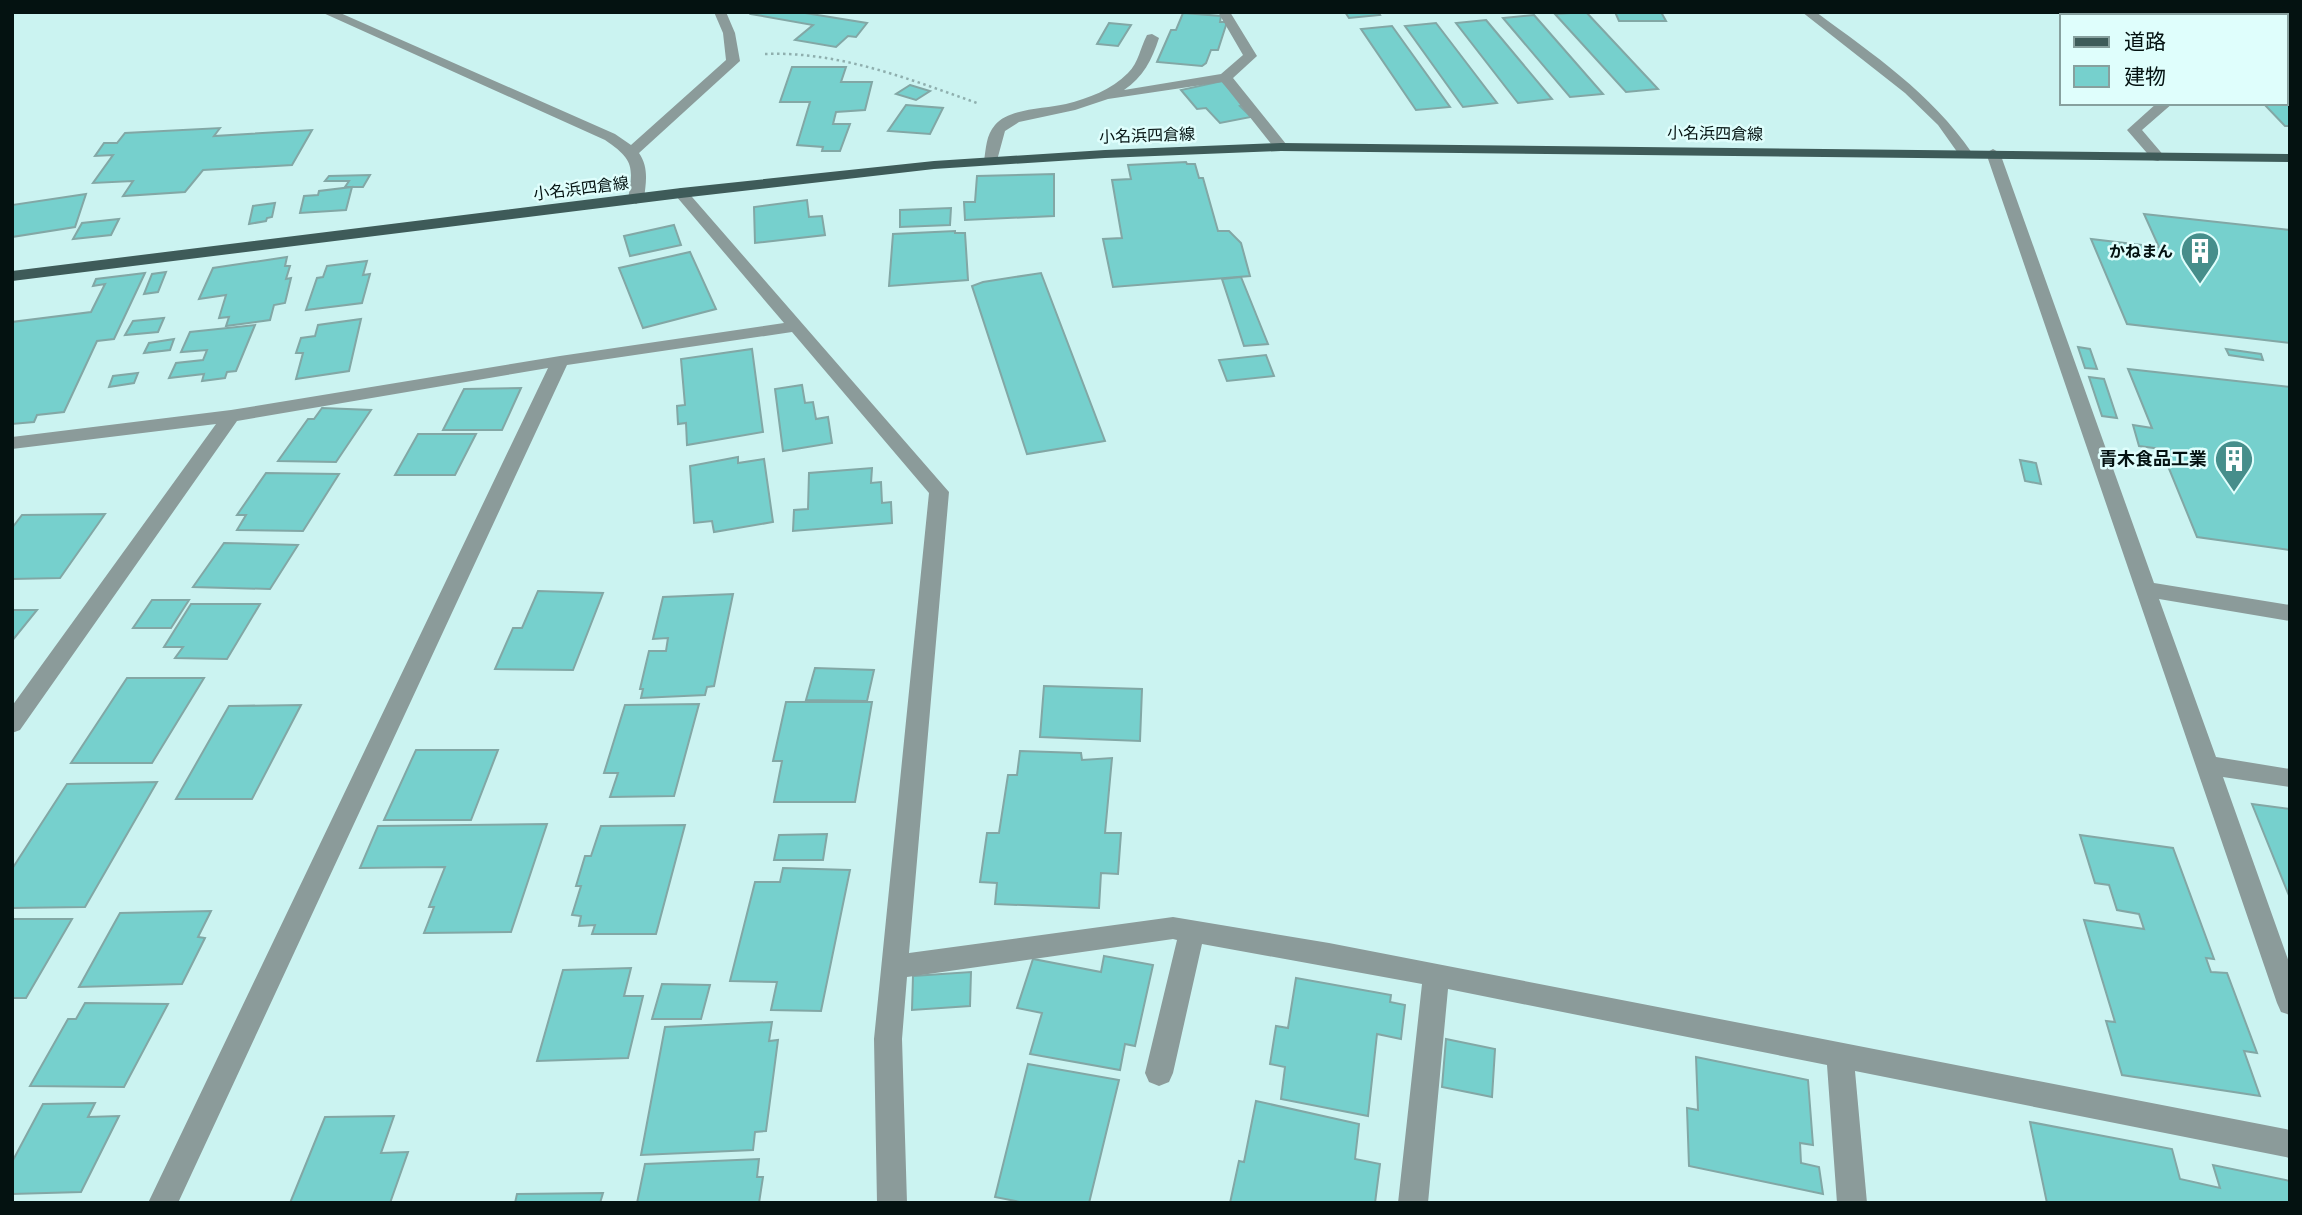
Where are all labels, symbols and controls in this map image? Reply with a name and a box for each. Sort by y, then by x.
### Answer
legend [2060,14,2288,105]
text: 道路 [2124,28,2166,55]
text: 建物 [2124,63,2166,90]
street label: 小名浜四倉線 [1667,122,1763,144]
street label: 小名浜四倉線 [1099,123,1195,147]
street label: 小名浜四倉線 [532,172,630,204]
building icon: かねまん [2179,230,2221,285]
place label: かねまん [2109,241,2173,261]
building icon: 青木食品工業 [2213,438,2255,493]
place label: 青木食品工業 [2099,447,2207,470]

